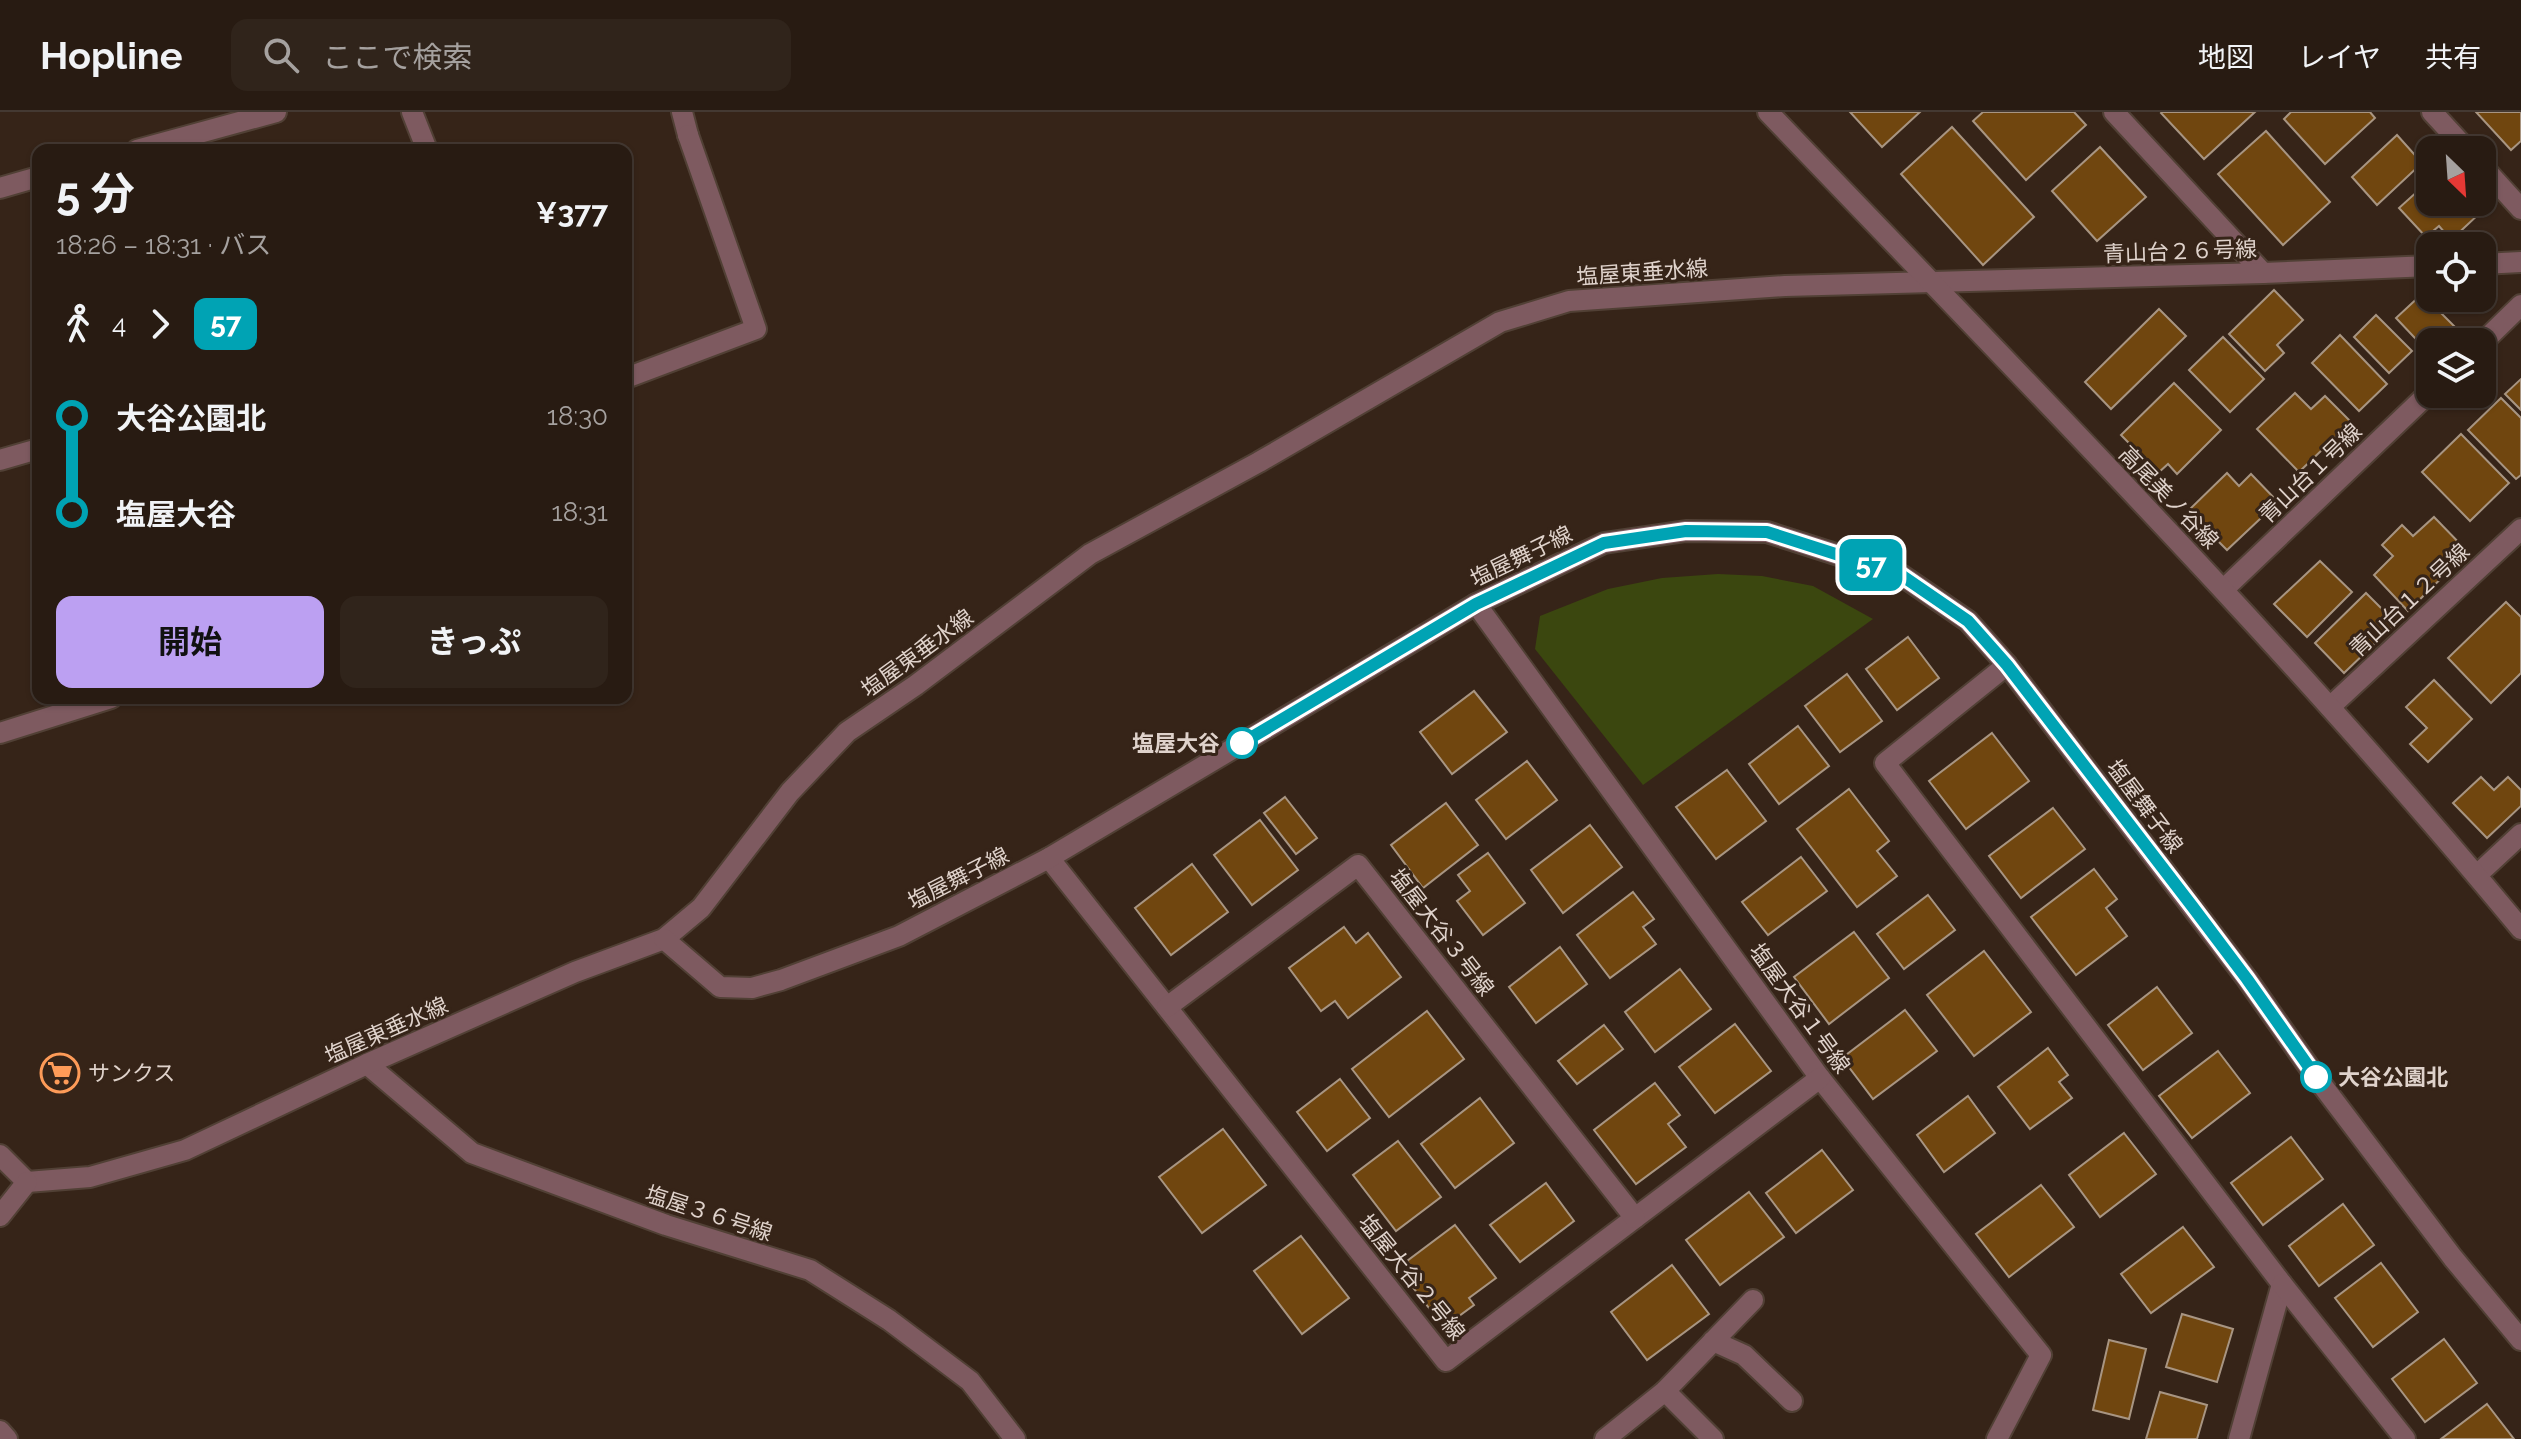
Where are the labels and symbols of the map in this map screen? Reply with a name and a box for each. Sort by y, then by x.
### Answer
north arrow [2416,136,2496,216]
street label: 青山台２６号線 [2103,235,2257,267]
street label: 塩屋東垂水線 [1575,254,1709,290]
street label: 青山台１号線 [2253,418,2367,528]
street label: 高尾美ノ谷線 [2114,440,2224,554]
street label: 塩屋舞子線 [1466,520,1576,592]
street label: 青山台１２号線 [2344,538,2474,662]
line badge: 57 [1835,539,1907,591]
street label: 塩屋東垂水線 [856,604,978,702]
marker: 塩屋大谷 [1227,728,1257,758]
place label: 塩屋大谷 [1132,730,1220,756]
street label: 塩屋舞子線 [2102,754,2188,858]
street label: 塩屋舞子線 [903,841,1013,915]
street label: 塩屋大谷３号線 [1384,863,1500,1001]
street label: 塩屋大谷１号線 [1744,938,1856,1078]
street label: 塩屋東垂水線 [320,991,452,1069]
supermarket icon: サンクス [39,1052,81,1094]
place label: サンクス [88,1060,175,1086]
marker: 大谷公園北 [2301,1062,2331,1092]
place label: 大谷公園北 [2338,1064,2448,1090]
street label: 塩屋３６号線 [642,1180,776,1246]
street label: 塩屋大谷２号線 [1353,1209,1471,1345]

